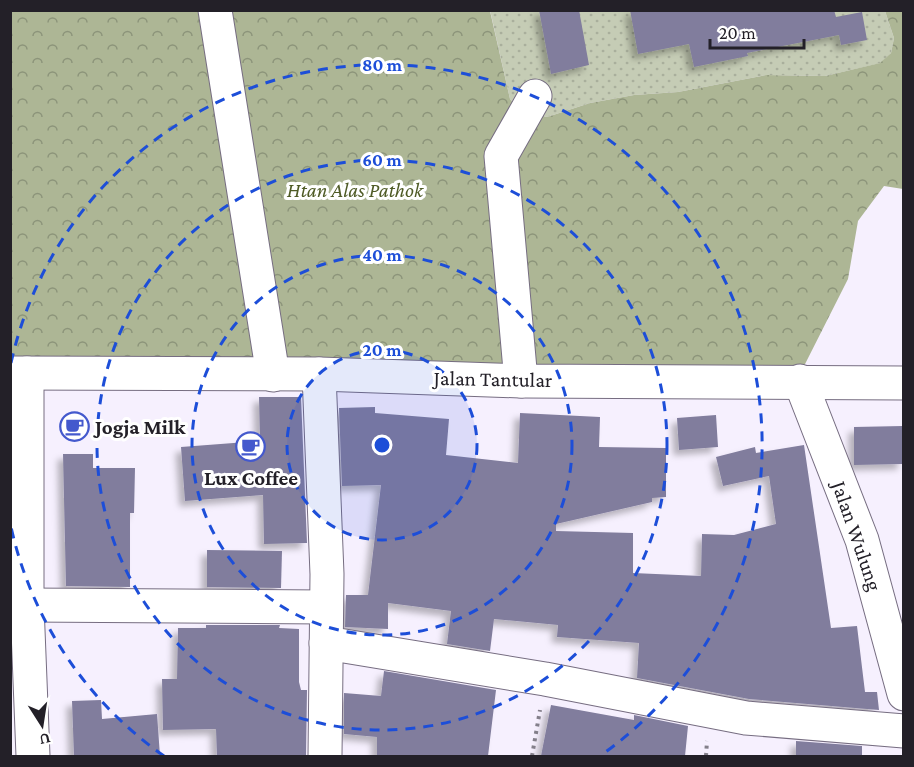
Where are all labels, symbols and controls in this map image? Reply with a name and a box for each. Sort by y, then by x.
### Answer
scale bar [710,12,804,50]
text: 20 m [719,23,756,43]
text: 80 m [362,55,403,75]
text: 60 m [362,150,402,170]
park label: Htan Alas Pathok [287,178,424,202]
text: 40 m [362,245,402,265]
text: 20 m [363,340,402,360]
street label: Jalan Tantular [431,366,553,392]
cafe icon: Jogja Milk [58,411,90,443]
place label: Jogja Milk [93,415,186,439]
cafe icon: Lux Coffee [235,431,267,463]
centre of rings [372,435,392,455]
place label: Lux Coffee [204,466,298,490]
street label: Jalan Wulung [826,476,887,594]
north arrow [12,695,72,755]
text: U [38,730,52,749]

